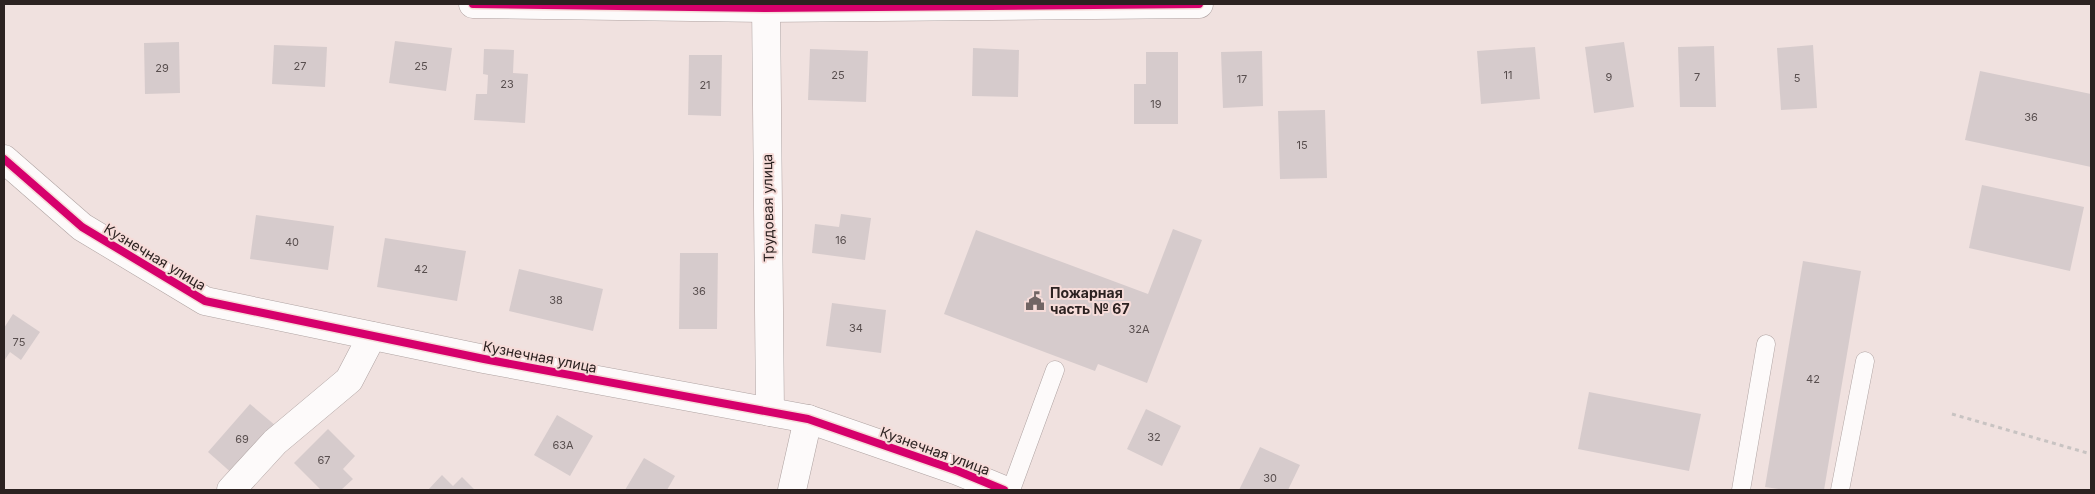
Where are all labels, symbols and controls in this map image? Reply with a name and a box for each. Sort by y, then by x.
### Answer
house number: 27 [294,59,306,73]
house number: 25 [414,59,428,73]
house number: 29 [155,61,169,75]
house number: 25 [831,68,845,82]
house number: 11 [1504,68,1512,82]
house number: 9 [1606,70,1613,84]
house number: 7 [1694,70,1700,84]
house number: 5 [1794,71,1801,85]
house number: 17 [1237,72,1247,86]
house number: 23 [500,77,514,91]
house number: 21 [699,78,711,92]
house number: 19 [1150,97,1162,111]
house number: 36 [2024,110,2038,124]
house number: 15 [1296,138,1308,152]
street label: Трудовая улица [758,154,777,262]
street label: Кузнечная улица [101,220,209,294]
house number: 16 [835,233,847,247]
house number: 40 [285,235,299,249]
house number: 42 [414,262,428,276]
house number: 36 [692,284,706,298]
place label: Пожарная часть № 67 [1050,284,1130,317]
public building icon: Пожарная часть № 67 [1024,290,1046,312]
house number: 38 [549,293,563,307]
house number: 34 [849,321,863,335]
house number: 32А [1128,322,1150,336]
house number: 75 [13,335,26,349]
street label: Кузнечная улица [482,337,598,376]
house number: 42 [1806,372,1820,386]
street label: Кузнечная улица [878,423,992,478]
house number: 32 [1147,430,1161,444]
house number: 69 [235,432,249,446]
house number: 63А [552,438,574,452]
house number: 67 [317,453,331,467]
house number: 30 [1263,471,1277,485]

